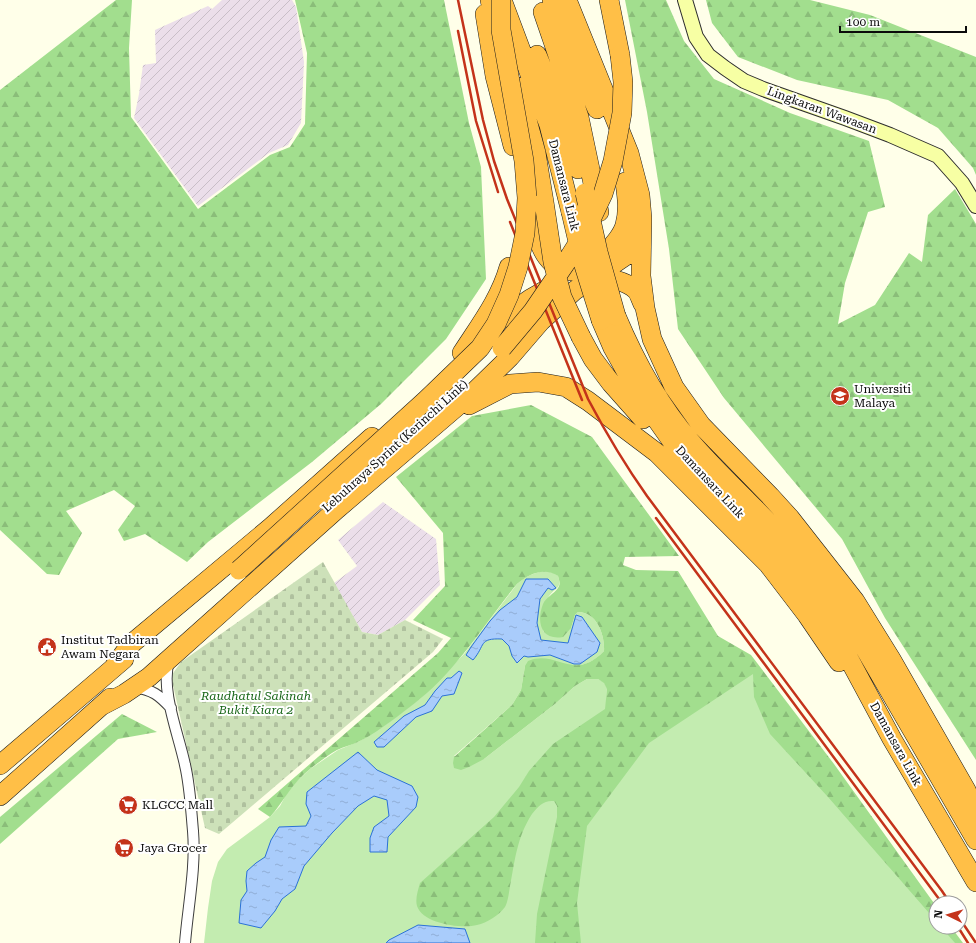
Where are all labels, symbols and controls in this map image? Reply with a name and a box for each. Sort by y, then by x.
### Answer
scale bar [840,8,966,34]
text: 100 m [846,15,880,29]
street label: Lingkaran Wawasan [765,84,879,136]
street label: Damansara Link [546,138,582,233]
street label: Lebuhraya Sprint (Kerinchi Link) [319,377,471,515]
place label: Universiti Malaya [854,382,911,410]
school or university icon: Universiti Malaya [829,385,851,407]
street label: Damansara Link [673,443,747,521]
place label: Institut Tadbiran Awam Negara [61,633,159,661]
public building icon: Institut Tadbiran Awam Negara [36,636,58,658]
park label: Raudhatul Sakinah Bukit Kiara 2 [200,689,311,717]
street label: Damansara Link [867,700,925,789]
supermarket icon: KLGCC Mall [117,794,139,816]
place label: KLGCC Mall [142,798,213,812]
supermarket icon: Jaya Grocer [113,837,135,859]
place label: Jaya Grocer [138,841,207,855]
north arrow [928,895,968,935]
text: N [932,909,945,919]

